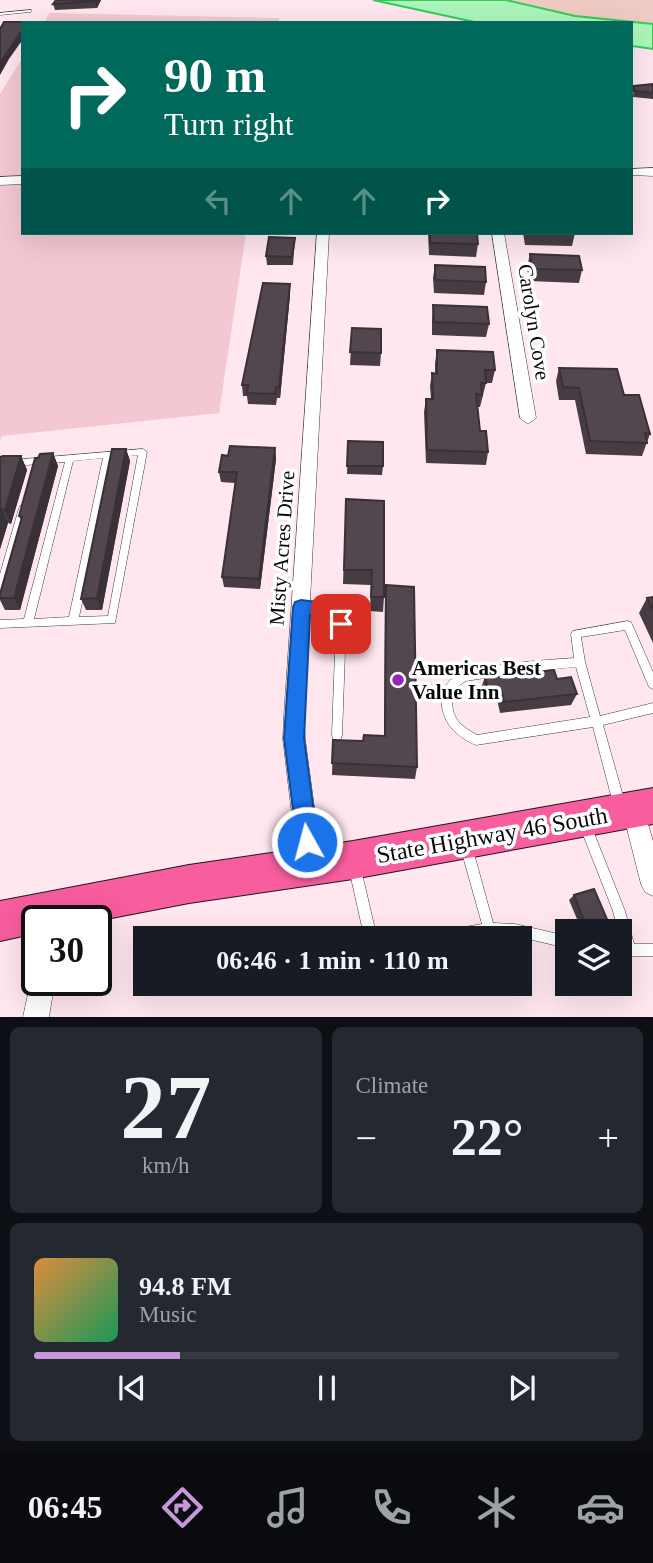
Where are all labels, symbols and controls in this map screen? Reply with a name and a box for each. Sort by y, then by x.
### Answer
text: 90 m [164,48,266,103]
icon: right [49,49,140,140]
text: Turn right [164,106,294,142]
icon: left [199,182,237,220]
icon: ahead [272,182,310,220]
icon: ahead [345,182,383,220]
icon: right [418,182,456,220]
street label: Carolyn Cove [513,262,555,382]
street label: Misty Acres Drive [265,470,299,626]
pin [311,594,371,654]
icon: arrive [322,605,360,643]
place label: Americas Best Value Inn [412,656,541,704]
marker: Americas Best Value Inn [390,672,406,688]
street label: State Highway 46 South [375,802,609,868]
position arrow [270,805,344,879]
speed limit sign: 30 [21,905,112,996]
map controls [555,919,632,996]
button: layers [555,919,632,996]
text: 06:46 · 1 min · 110 m [216,946,449,975]
text: 27 [120,1057,211,1158]
text: Climate [356,1073,428,1098]
text: 22° [451,1109,524,1166]
text: − [356,1117,377,1159]
text: + [598,1117,619,1159]
text: km/h [142,1153,189,1178]
text: 94.8 FM [139,1272,231,1301]
text: Music [139,1302,197,1327]
icon: previous [113,1369,151,1407]
icon: pause [308,1369,346,1407]
icon: next [503,1369,541,1407]
icon: directions [158,1483,207,1532]
icon: music [263,1483,312,1532]
icon: phone [367,1483,416,1532]
icon: climate [472,1483,521,1532]
icon: car [576,1483,625,1532]
text: 06:45 [28,1489,102,1525]

